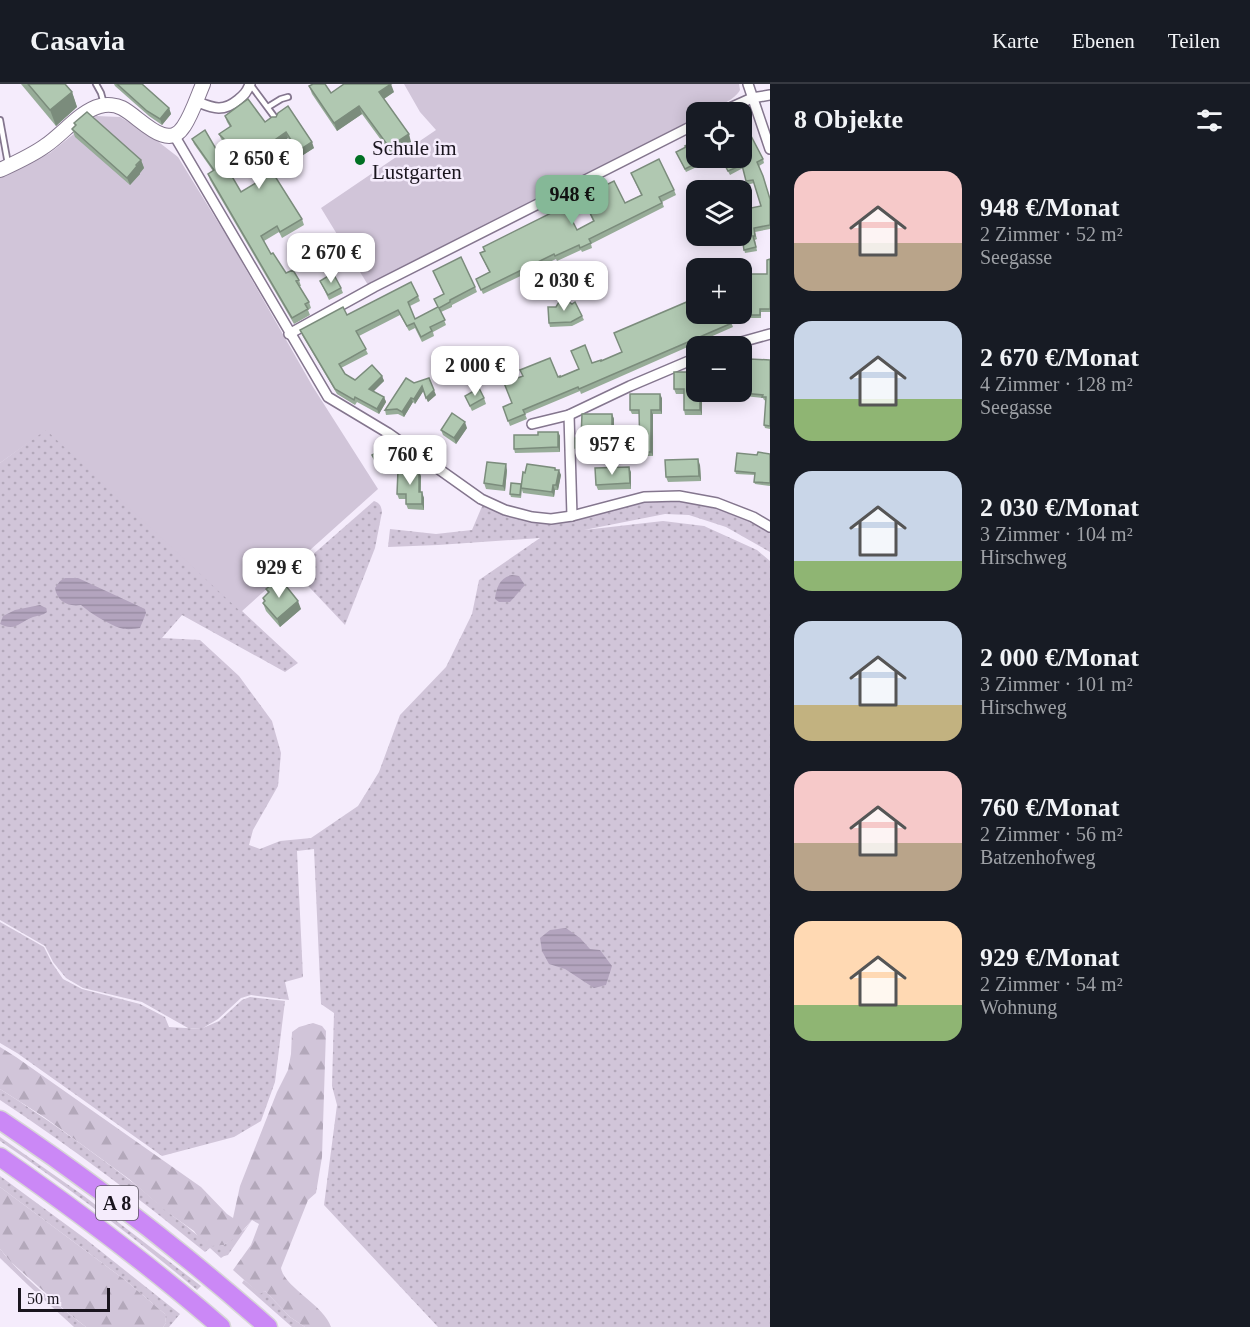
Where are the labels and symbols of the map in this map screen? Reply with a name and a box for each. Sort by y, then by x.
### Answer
place label: Schule im Lustgarten [372,136,462,184]
pin: 2 650 € [204,139,314,190]
marker: Schule im Lustgarten [353,153,367,167]
pin: 948 € [530,175,614,226]
pin: 2 670 € [276,233,386,284]
pin: 2 030 € [509,261,619,312]
pin: 2 000 € [420,346,530,397]
pin: 957 € [570,425,654,476]
pin: 760 € [368,435,452,486]
pin: 929 € [237,548,321,599]
road number: A 8 [96,1186,138,1220]
scale bar [18,1285,110,1312]

